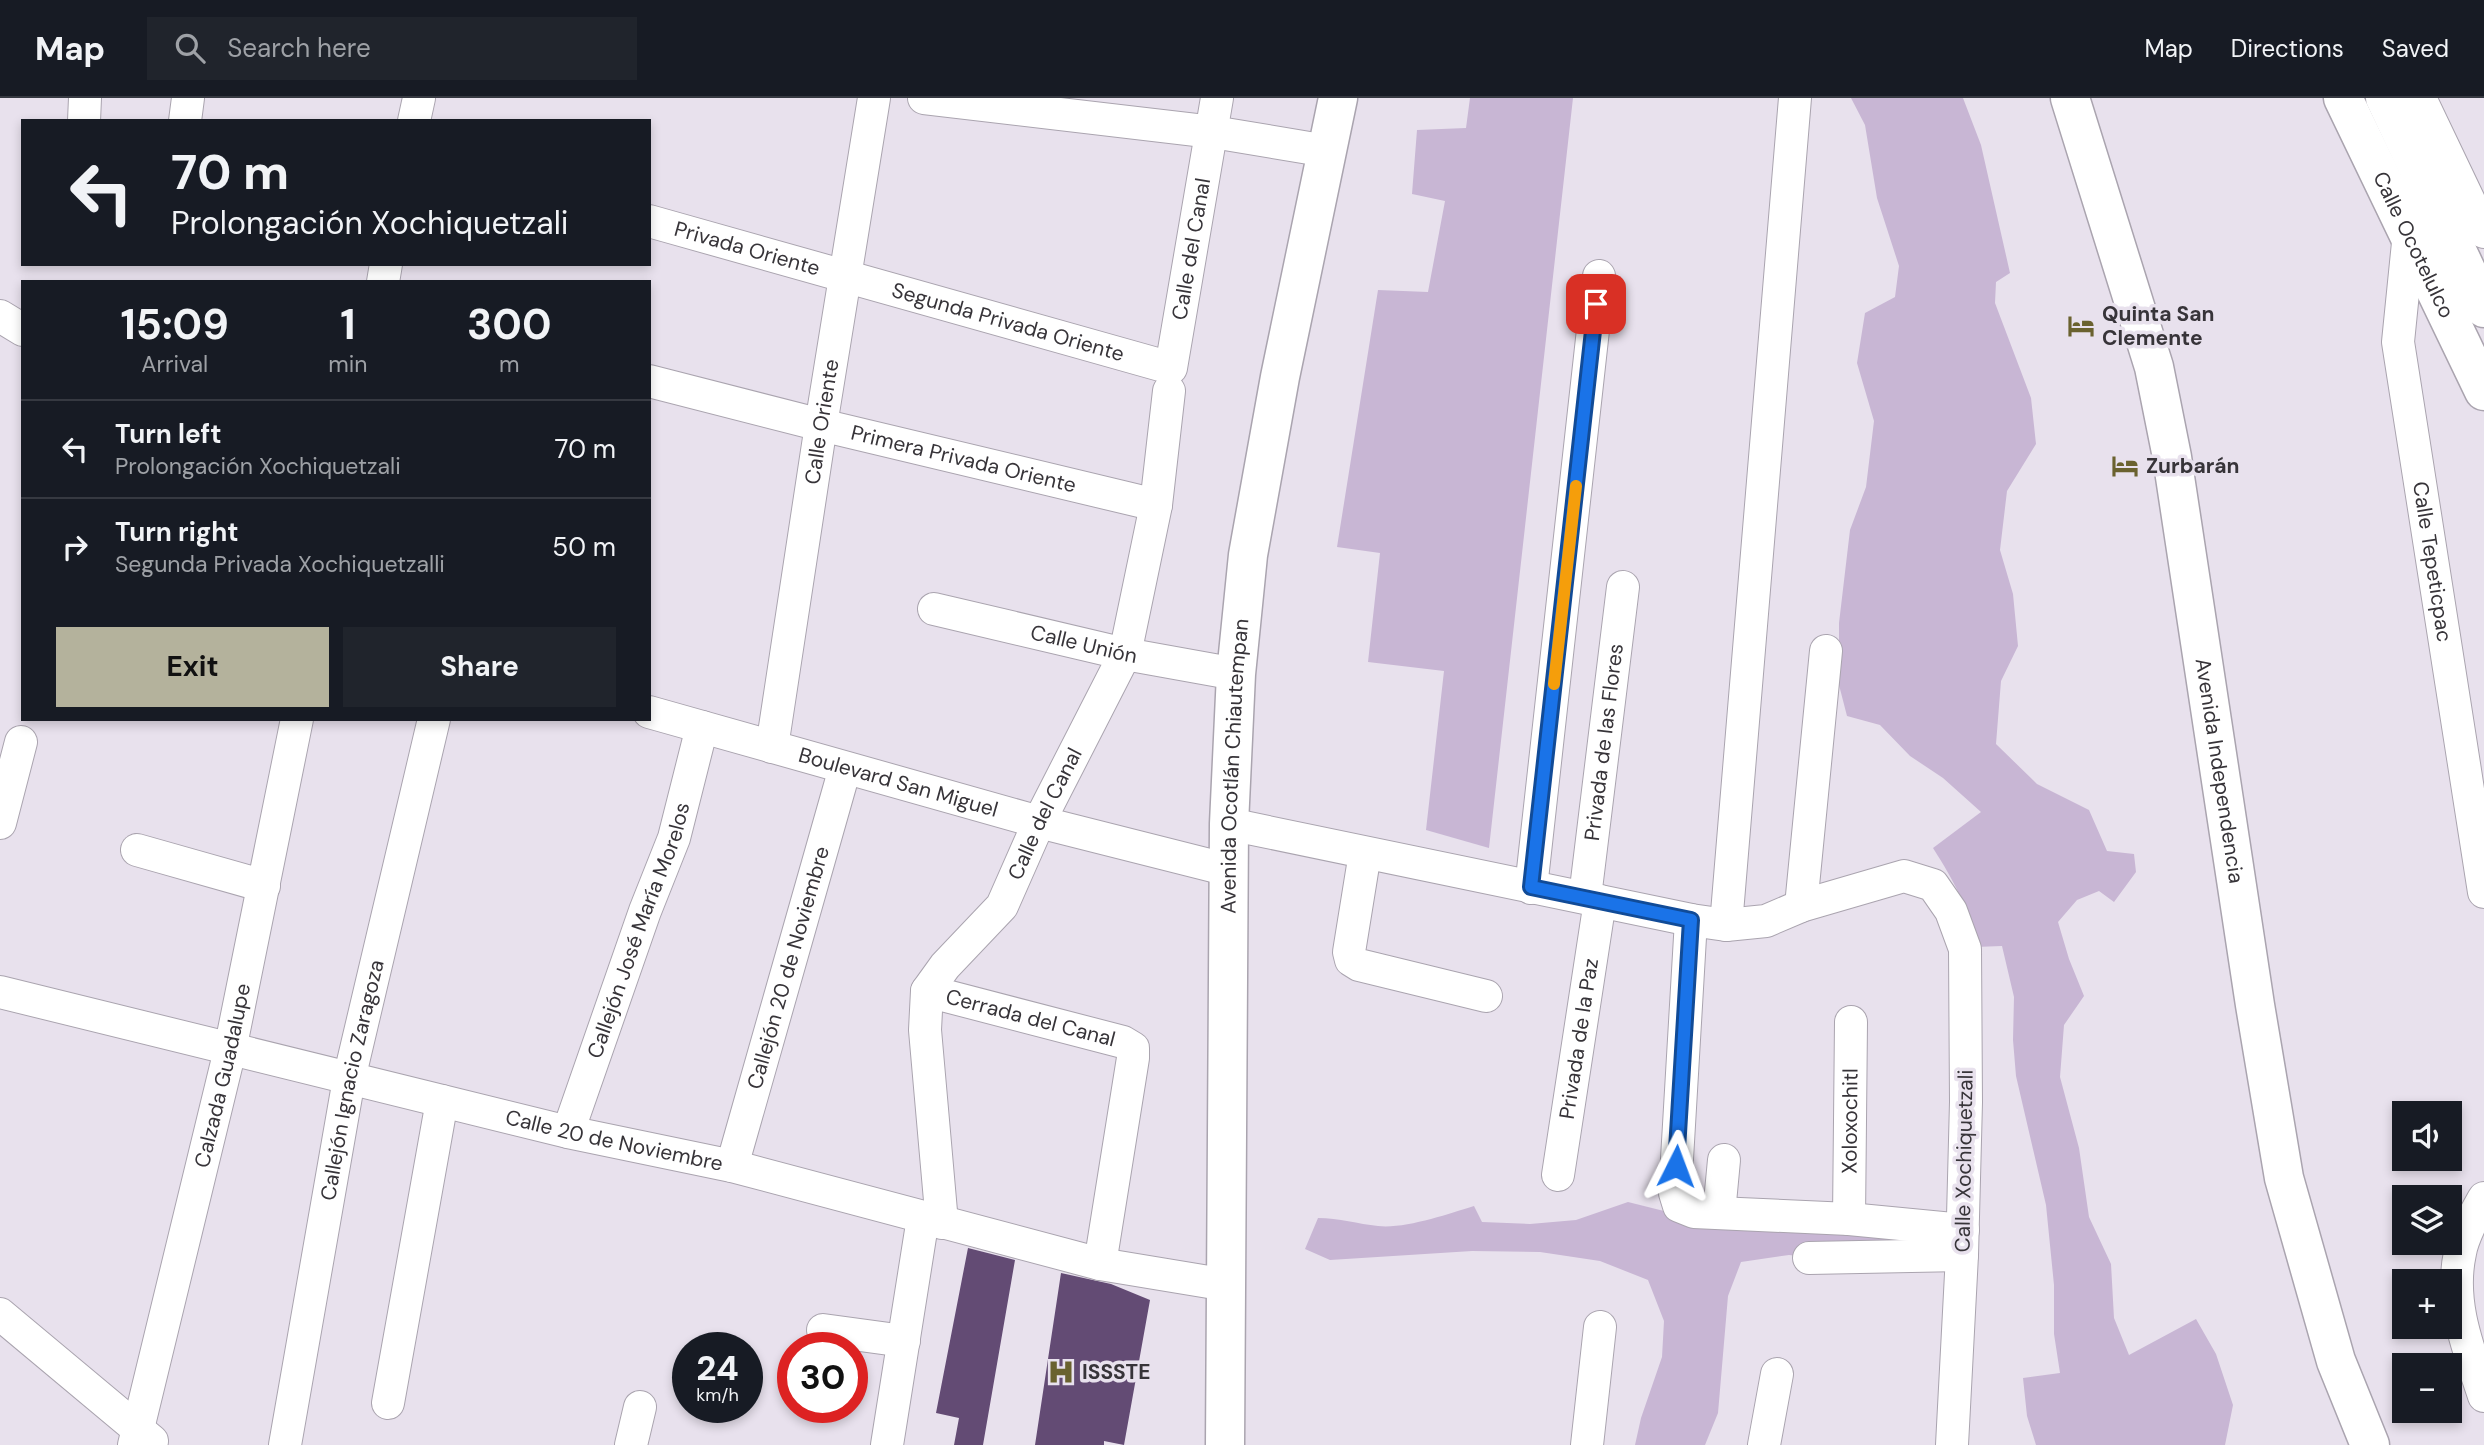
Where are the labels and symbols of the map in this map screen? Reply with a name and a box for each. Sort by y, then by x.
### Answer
street label: Calle Ocotelulco [2366,167,2461,323]
street label: Calle del Canal [1165,176,1217,322]
street label: Privada Oriente [671,215,823,282]
pin [1566,274,1626,334]
street label: Segunda Privada Oriente [889,276,1128,368]
place label: Quinta San Clemente [2102,300,2214,352]
hotel icon: Quinta San Clemente [2066,311,2096,341]
street label: Calle Oriente [798,357,845,486]
street label: Primera Privada Oriente [848,419,1079,499]
hotel icon: Zurbarán [2110,451,2140,481]
place label: Zurbarán [2146,452,2240,480]
street label: Calle Tepeticpac [2406,480,2459,644]
street label: Avenida Ocotlán Chiautempan [1214,617,1256,914]
street label: Calle Unión [1028,618,1139,670]
street label: Privada de las Flores [1578,642,1630,842]
street label: Avenida Independencia [2189,656,2250,885]
street label: Boulevard San Miguel [795,741,1001,824]
street label: Calle del Canal [1001,743,1089,884]
street label: Callejón José María Morelos [581,799,696,1062]
street label: Callejón 20 de Noviembre [740,843,836,1093]
street label: Privada de la Paz [1553,956,1605,1121]
street label: Callejón Ignacio Zaragoza [314,957,391,1203]
street label: Calzada Guadalupe [188,981,257,1171]
street label: Cerrada del Canal [943,982,1118,1053]
street label: Xoloxochitl [1835,1068,1865,1174]
street label: Calle Xochiquetzali [1948,1069,1980,1253]
street label: Calle 20 de Noviembre [503,1103,725,1178]
position arrow [1639,1129,1713,1203]
speed limit sign: 30 [777,1332,868,1423]
hospital icon: ISSSTE [1046,1357,1076,1387]
place label: ISSSTE [1082,1358,1150,1386]

